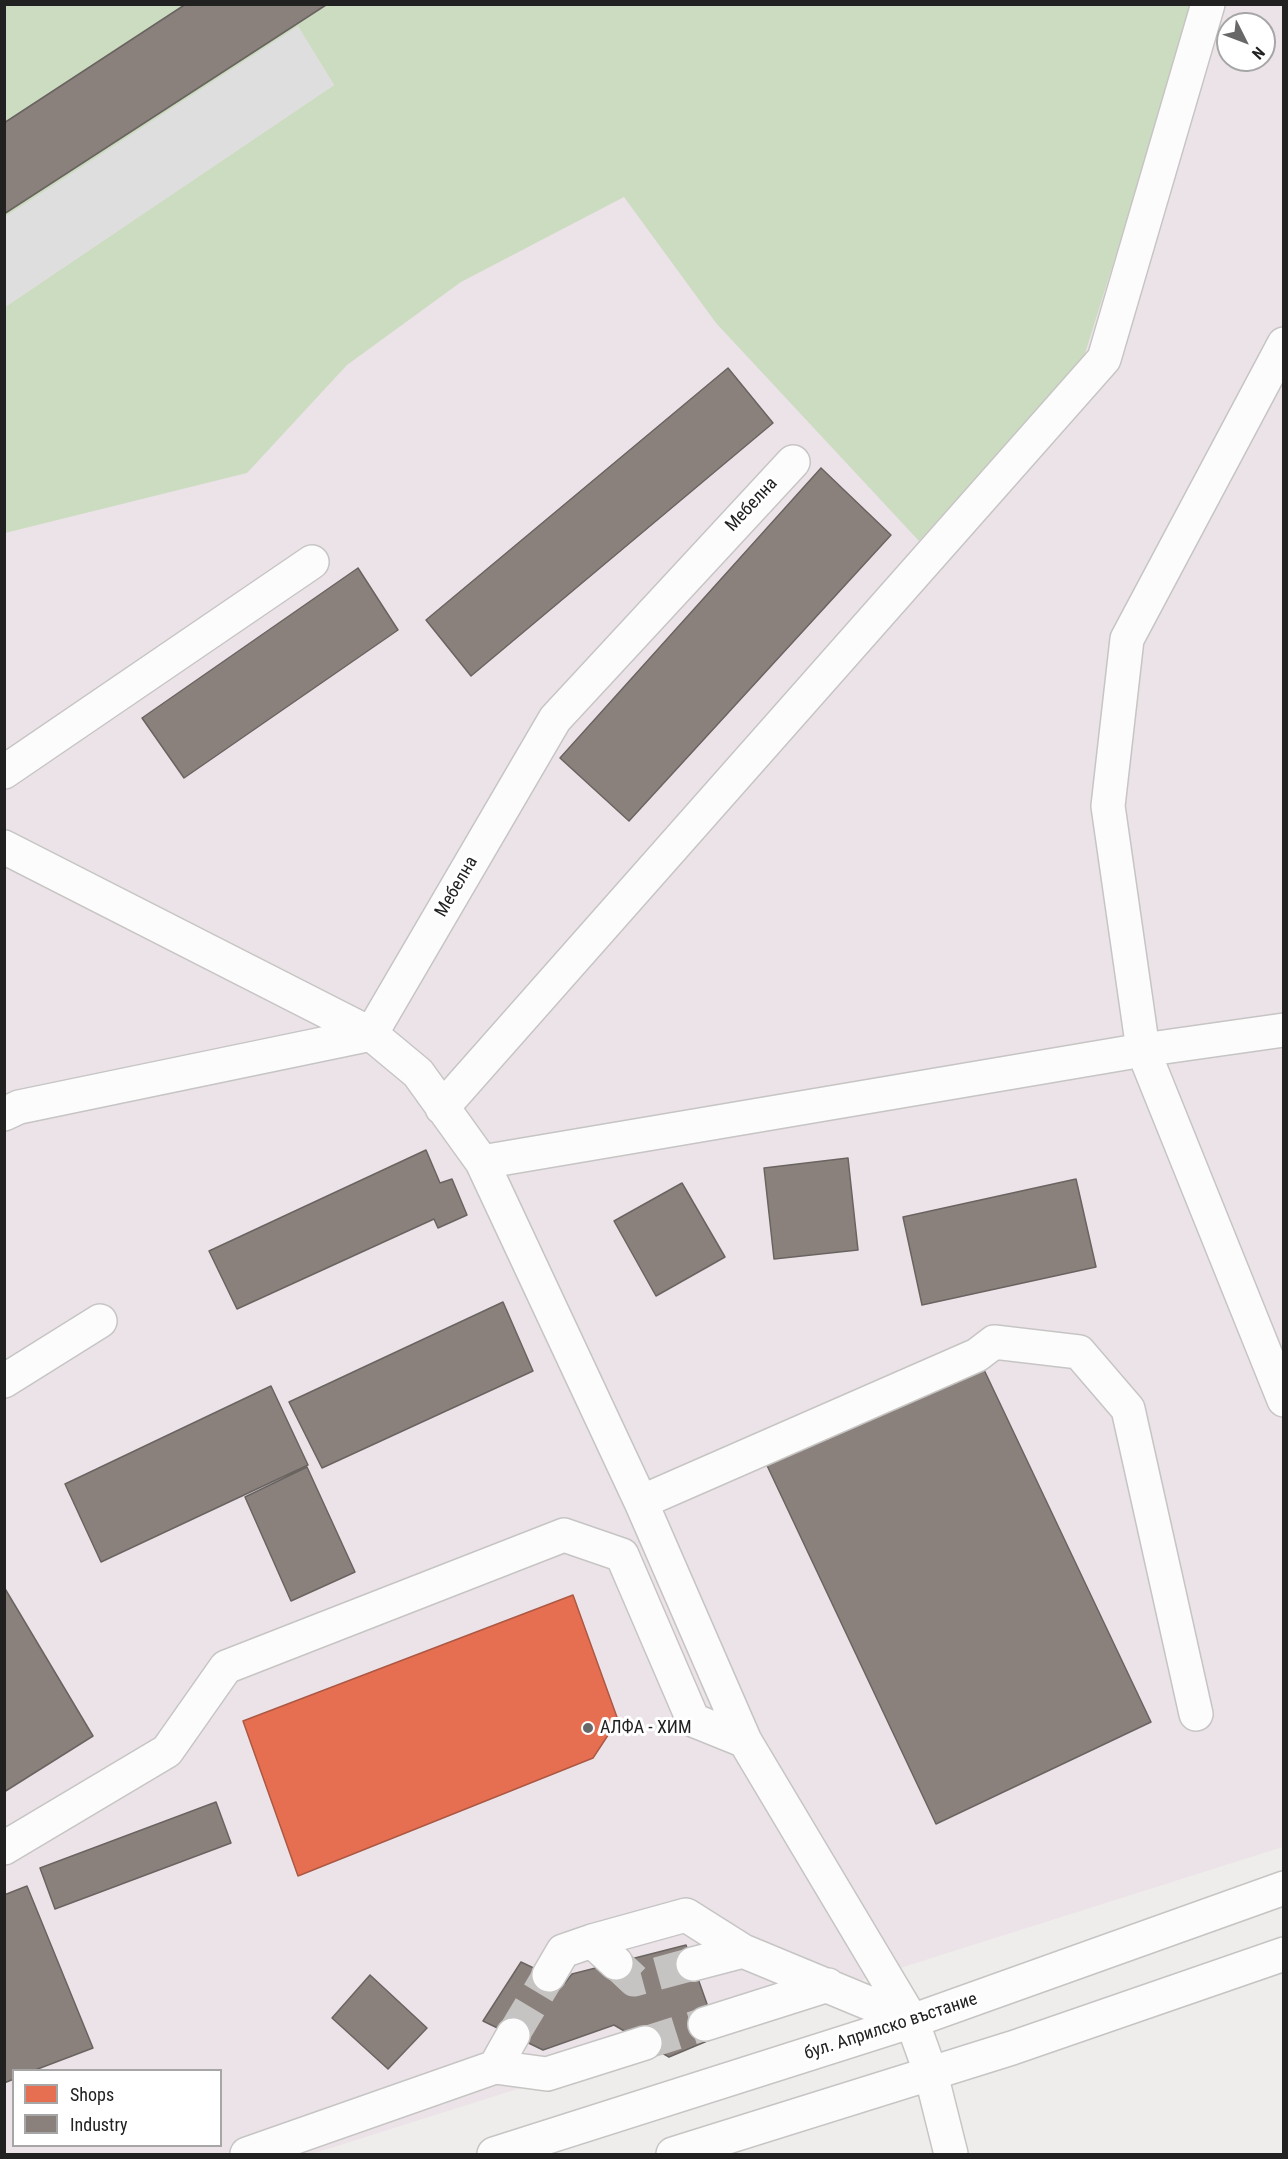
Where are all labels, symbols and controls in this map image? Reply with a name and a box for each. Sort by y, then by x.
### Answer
north arrow [1216,12,1276,72]
text: N [1248,43,1269,63]
street label: Мебелна [722,473,782,537]
street label: Мебелна [431,853,483,921]
place label: АЛФА - ХИМ [600,1717,692,1739]
marker: АЛФА - ХИМ [581,1721,595,1735]
street label: бул. Априлско въстание [802,1989,980,2065]
legend [12,2069,222,2147]
text: Shops [70,2084,114,2105]
text: Industry [70,2114,128,2135]

